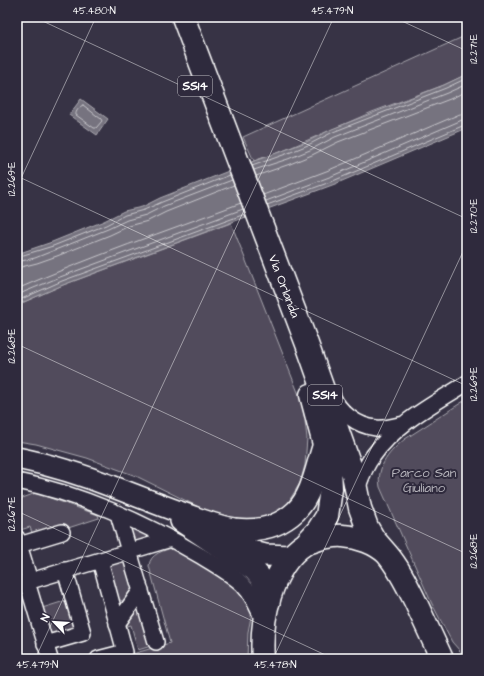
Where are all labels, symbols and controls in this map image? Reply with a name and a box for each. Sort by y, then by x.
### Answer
text: 45.480°N [72,4,116,18]
text: 45.479°N [311,4,353,18]
text: 12.271°E [467,34,481,64]
road number: SS14 [178,76,212,96]
text: 12.269°E [5,162,19,196]
text: 12.270°E [467,199,481,233]
street label: Via Orlanda [264,252,304,321]
text: 12.268°E [5,328,19,364]
text: 12.269°E [467,367,481,401]
road number: SS14 [308,385,342,405]
park label: Parco San Giuliano [392,464,457,497]
text: 12.267°E [5,497,19,531]
text: 12.268°E [467,533,481,569]
north arrow [34,602,74,642]
text: N [37,612,54,624]
text: 45.479°N [16,658,58,672]
text: 45.478°N [253,658,297,672]

